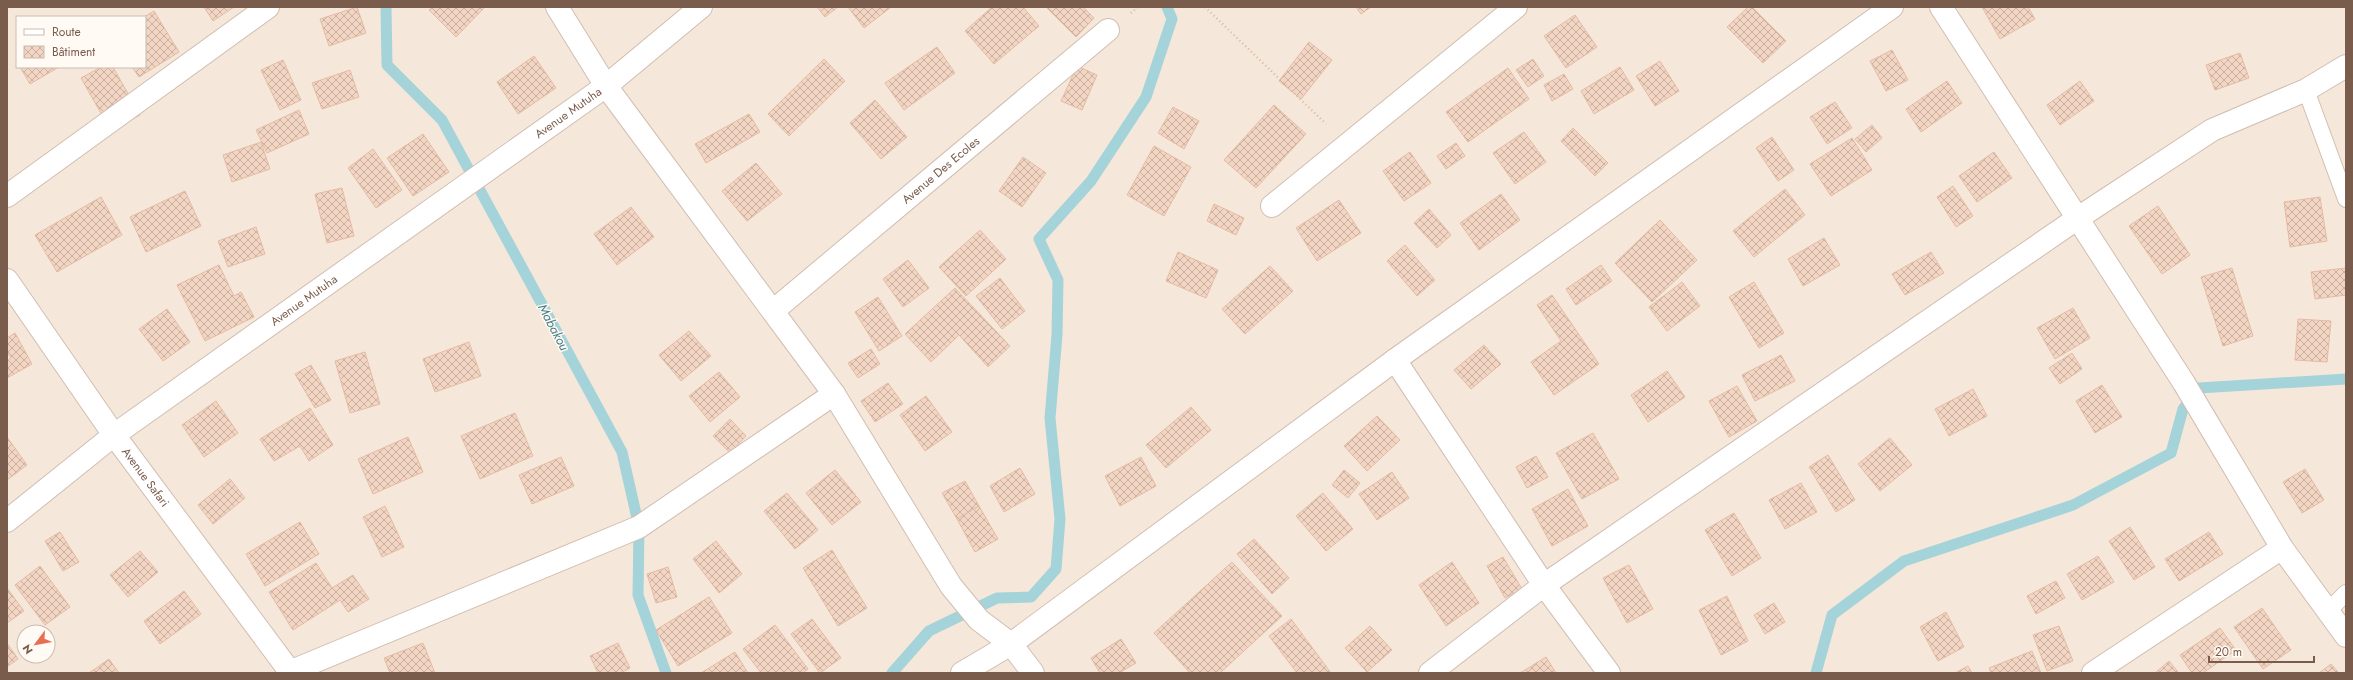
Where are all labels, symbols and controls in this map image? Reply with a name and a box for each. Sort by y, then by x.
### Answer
legend [16,16,146,68]
text: Route [52,23,81,41]
text: Bâtiment [52,43,95,61]
street label: Avenue Mutuha [531,83,605,143]
street label: Avenue Des Ecoles [898,132,984,208]
street label: Avenue Mutuha [267,270,341,330]
water label: Mabakou [533,300,574,354]
street label: Avenue Safari [117,444,173,511]
north arrow [16,624,56,664]
scale bar [2209,638,2314,664]
text: N [18,641,37,657]
text: 20 m [2215,643,2242,661]

